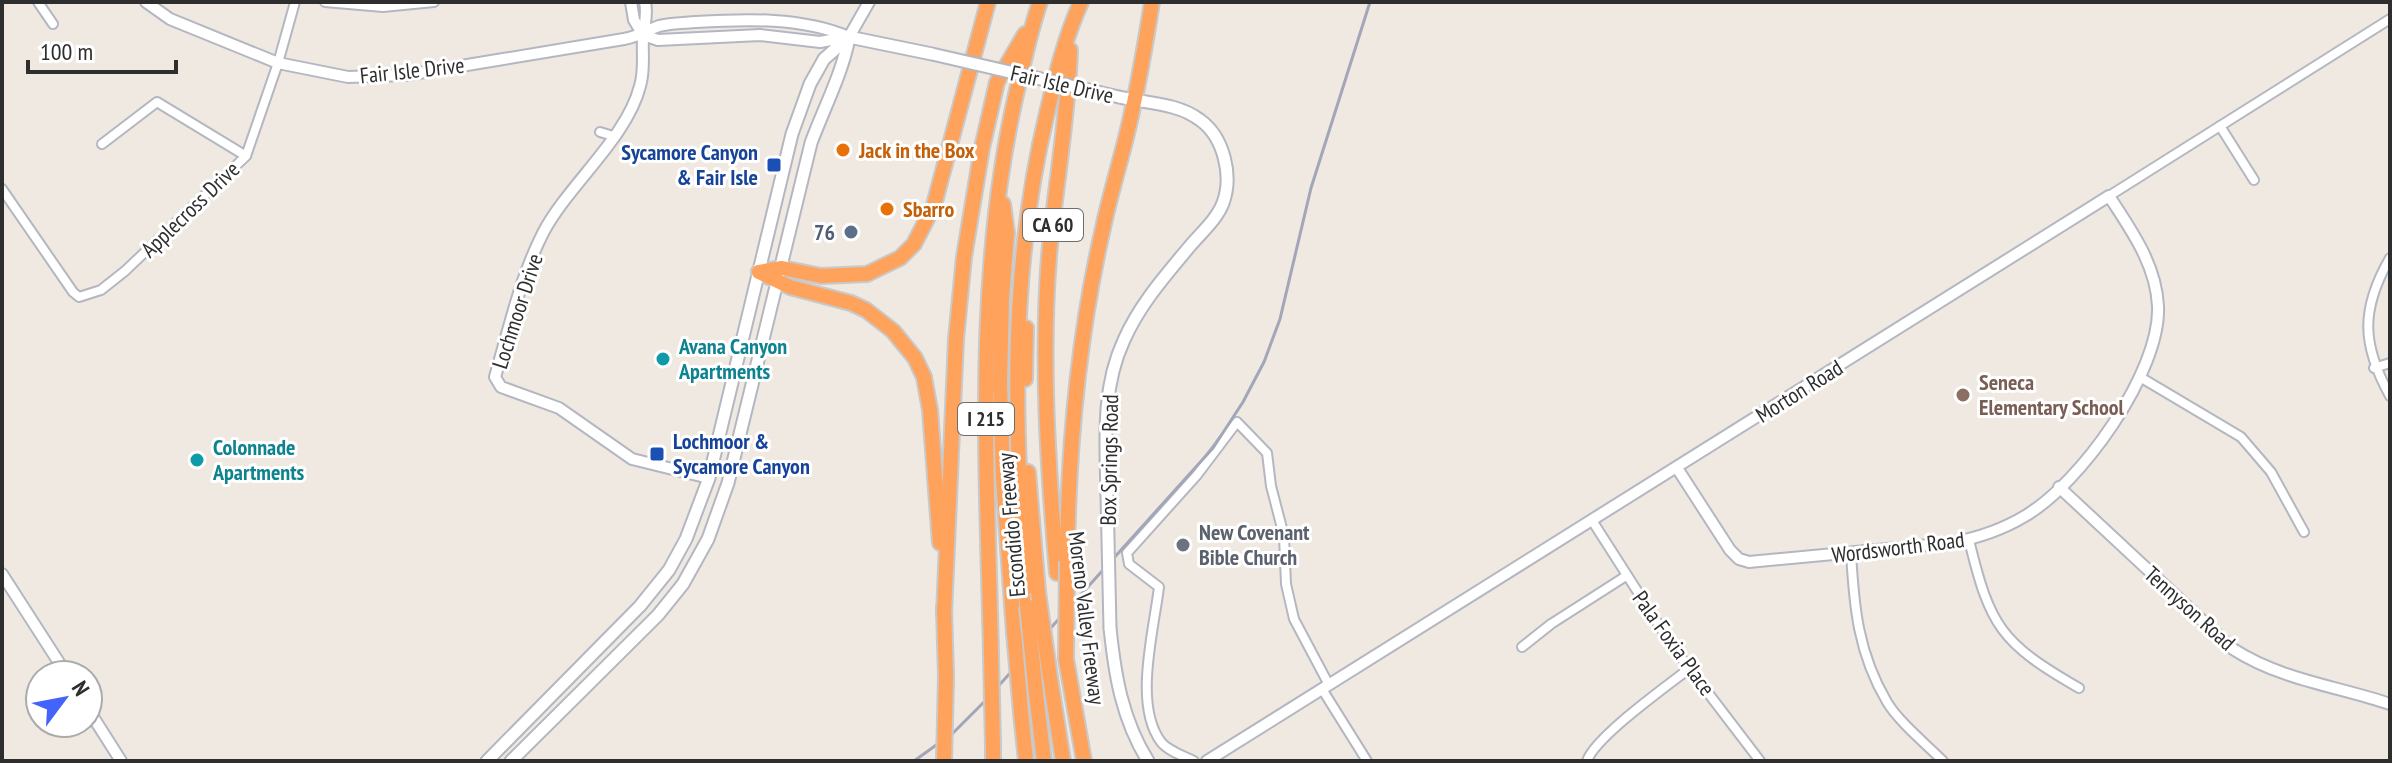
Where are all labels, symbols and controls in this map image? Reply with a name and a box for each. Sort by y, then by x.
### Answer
scale bar [28,24,176,74]
text: 100 m [40,36,93,67]
street label: Fair Isle Drive [358,51,466,89]
street label: Fair Isle Drive [1008,59,1116,109]
place label: Jack in the Box [858,136,975,164]
place label: Sycamore Canyon & Fair Isle [621,138,758,191]
marker: Jack in the Box [834,141,852,159]
street label: Applecross Drive [135,155,245,263]
marker: Sycamore Canyon & Fair Isle [765,156,783,174]
place label: Sbarro [903,195,954,223]
marker: Sbarro [878,200,896,218]
road number: CA 60 [1023,209,1083,241]
place label: 76 [814,218,835,246]
marker: 76 [842,223,860,241]
street label: Lochmoor Drive [485,250,549,372]
place label: Avana Canyon Apartments [678,332,787,385]
marker: Avana Canyon Apartments [654,350,672,368]
street label: Morton Road [1750,353,1848,429]
place label: Seneca Elementary School [1979,368,2125,421]
marker: Seneca Elementary School [1954,386,1972,404]
street label: Box Springs Road [1094,394,1124,526]
road number: I 215 [958,403,1014,435]
place label: Lochmoor & Sycamore Canyon [673,427,810,480]
place label: Colonnade Apartments [212,433,305,486]
marker: Lochmoor & Sycamore Canyon [648,445,666,463]
marker: Colonnade Apartments [188,451,206,469]
street label: Escondido Freeway [991,451,1031,598]
place label: New Covenant Bible Church [1199,518,1310,571]
street label: Wordsworth Road [1830,525,1966,569]
street label: Moreno Valley Freeway [1062,530,1112,707]
marker: New Covenant Bible Church [1174,536,1192,554]
street label: Tennyson Road [2139,560,2241,656]
street label: Pala Foxia Place [1627,585,1721,701]
north arrow [24,659,104,739]
text: N [66,676,96,701]

